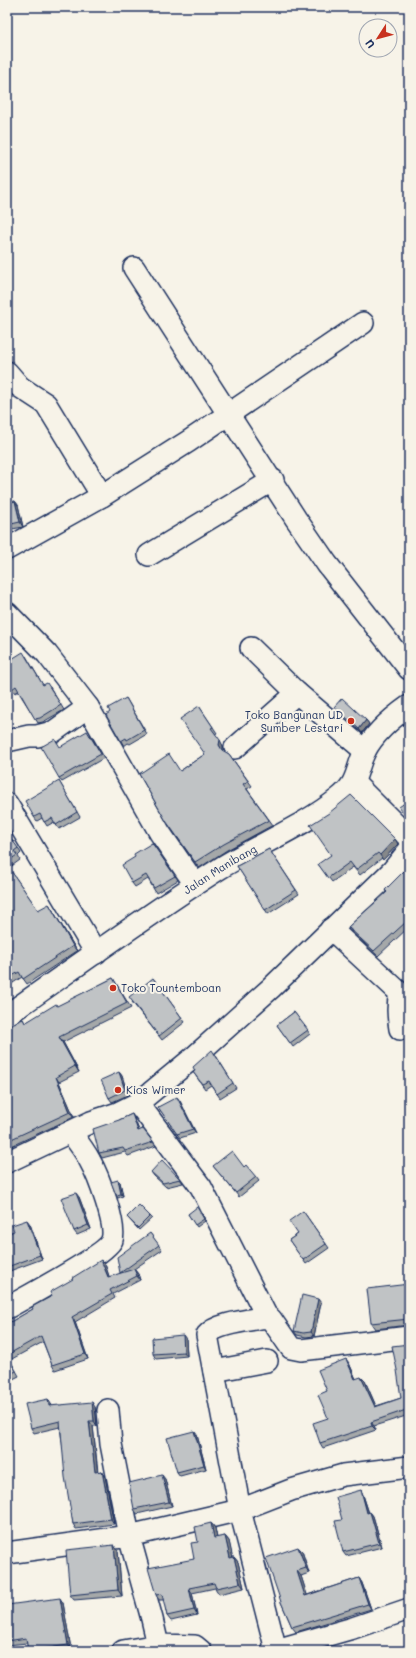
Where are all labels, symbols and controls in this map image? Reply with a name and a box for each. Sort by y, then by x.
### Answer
north arrow [358,18,398,58]
text: U [361,37,378,52]
place label: Toko Bangunan UD Sumber Lestari [245,707,343,735]
marker: Toko Bangunan UD Sumber Lestari [346,716,356,726]
street label: Jalan Manibang [180,841,259,897]
place label: Toko Tountemboan [121,980,221,995]
marker: Toko Tountemboan [108,983,118,993]
place label: Kios Wimer [126,1082,186,1097]
marker: Kios Wimer [113,1085,123,1095]

